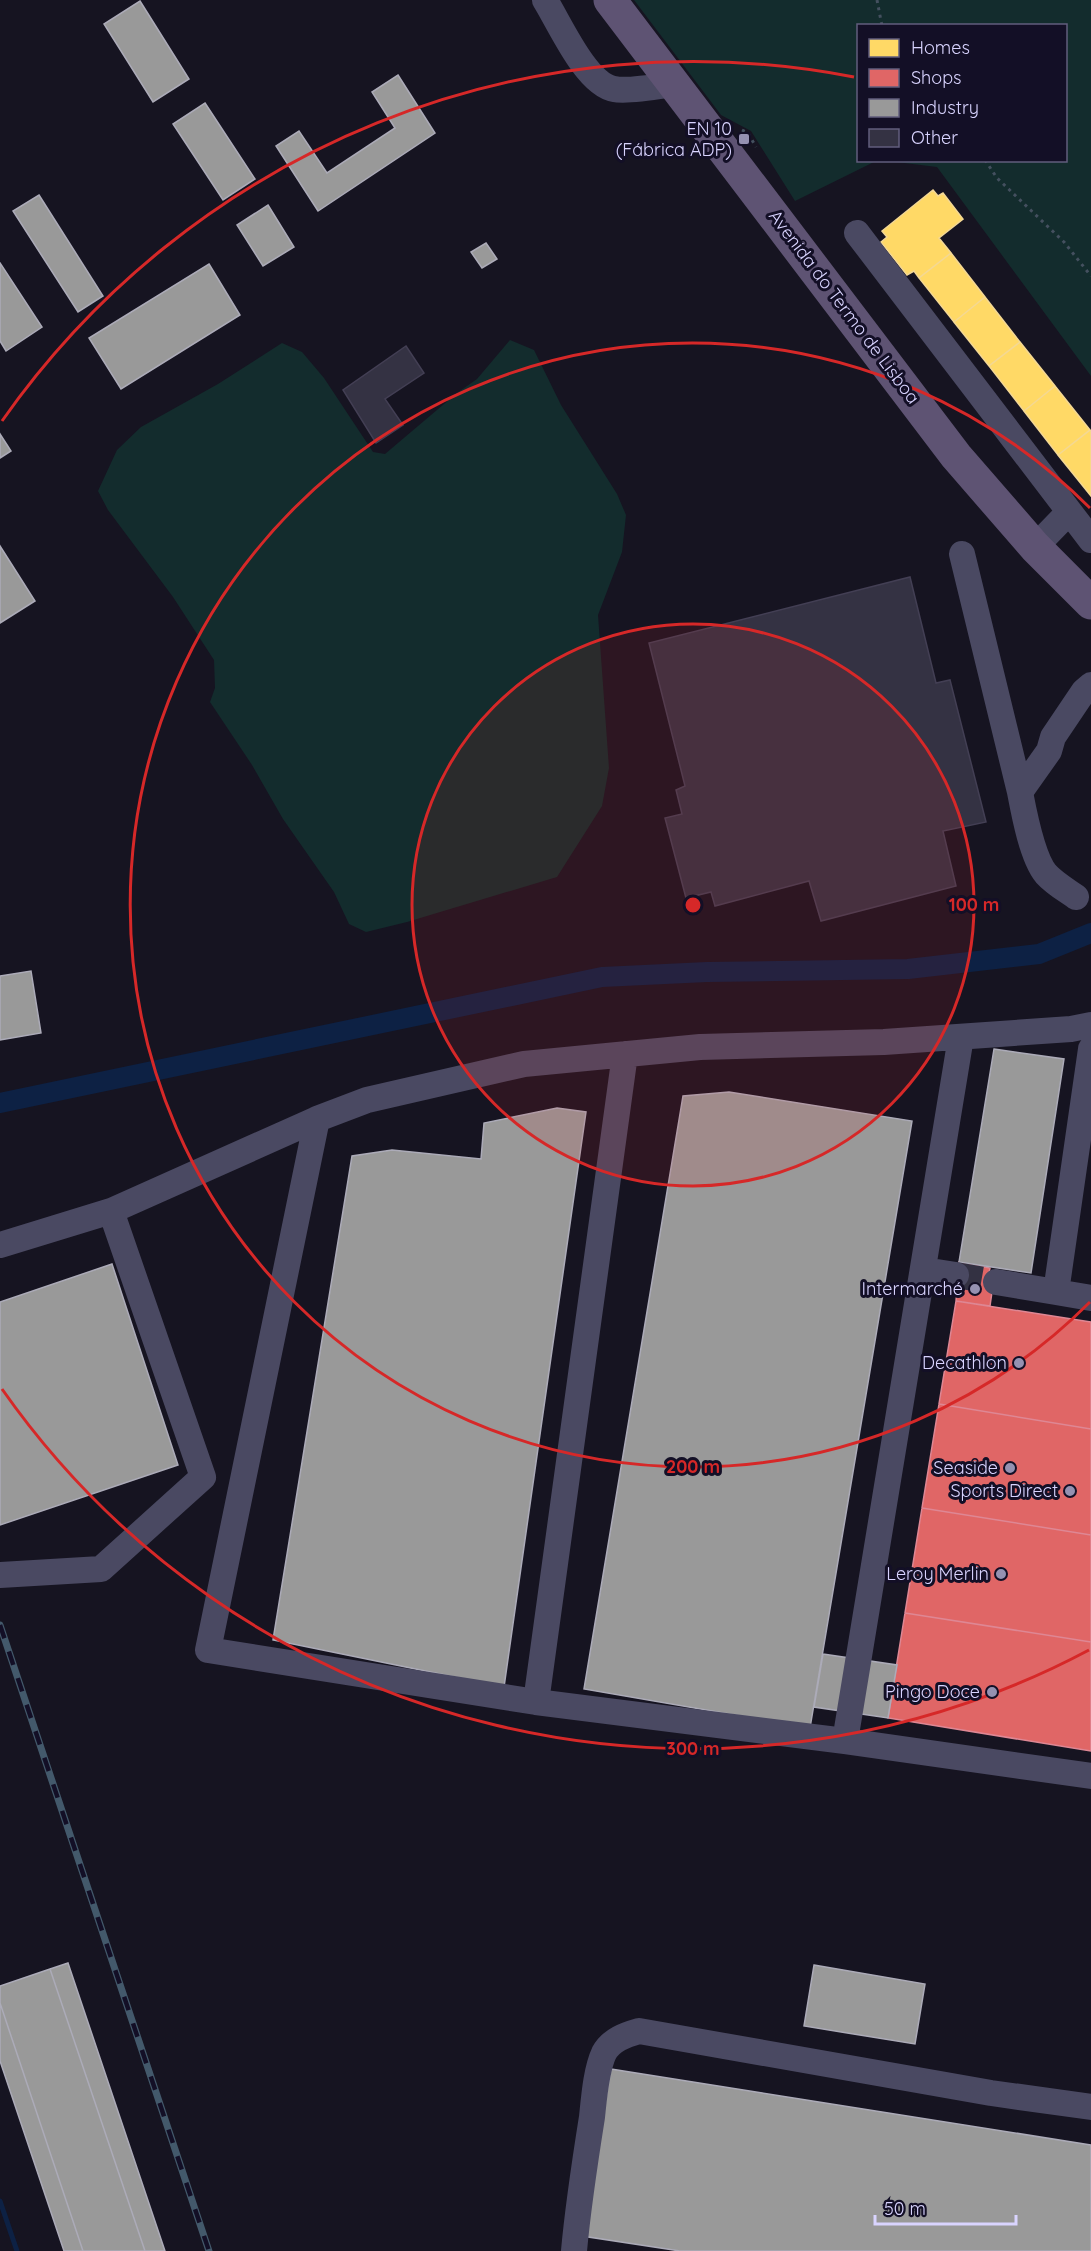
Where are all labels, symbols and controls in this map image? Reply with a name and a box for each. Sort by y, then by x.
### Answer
legend [857,24,1067,162]
text: Homes [911,36,970,59]
text: Shops [911,66,962,89]
text: Industry [911,96,979,119]
place label: EN 10 (Fábrica ADP) [616,117,732,161]
text: Other [911,126,958,149]
marker: EN 10 (Fábrica ADP) [737,132,751,146]
street label: Avenida do Termo de Lisboa [764,205,925,408]
text: 100 m [949,893,999,916]
centre of rings [683,895,703,915]
place label: Intermarché [861,1277,963,1300]
marker: Intermarché [968,1282,982,1296]
place label: Decathlon [922,1351,1007,1374]
marker: Decathlon [1012,1356,1026,1370]
text: 200 m [666,1455,720,1478]
place label: Seaside [933,1456,998,1479]
marker: Seaside [1003,1461,1017,1475]
place label: Sports Direct [950,1479,1058,1502]
marker: Sports Direct [1063,1484,1077,1498]
place label: Leroy Merlin [886,1562,989,1585]
marker: Leroy Merlin [994,1567,1008,1581]
place label: Pingo Doce [885,1680,980,1703]
marker: Pingo Doce [985,1685,999,1699]
text: 300 m [666,1737,720,1760]
scale bar [875,2188,1016,2226]
text: 50 m [884,2197,926,2220]

